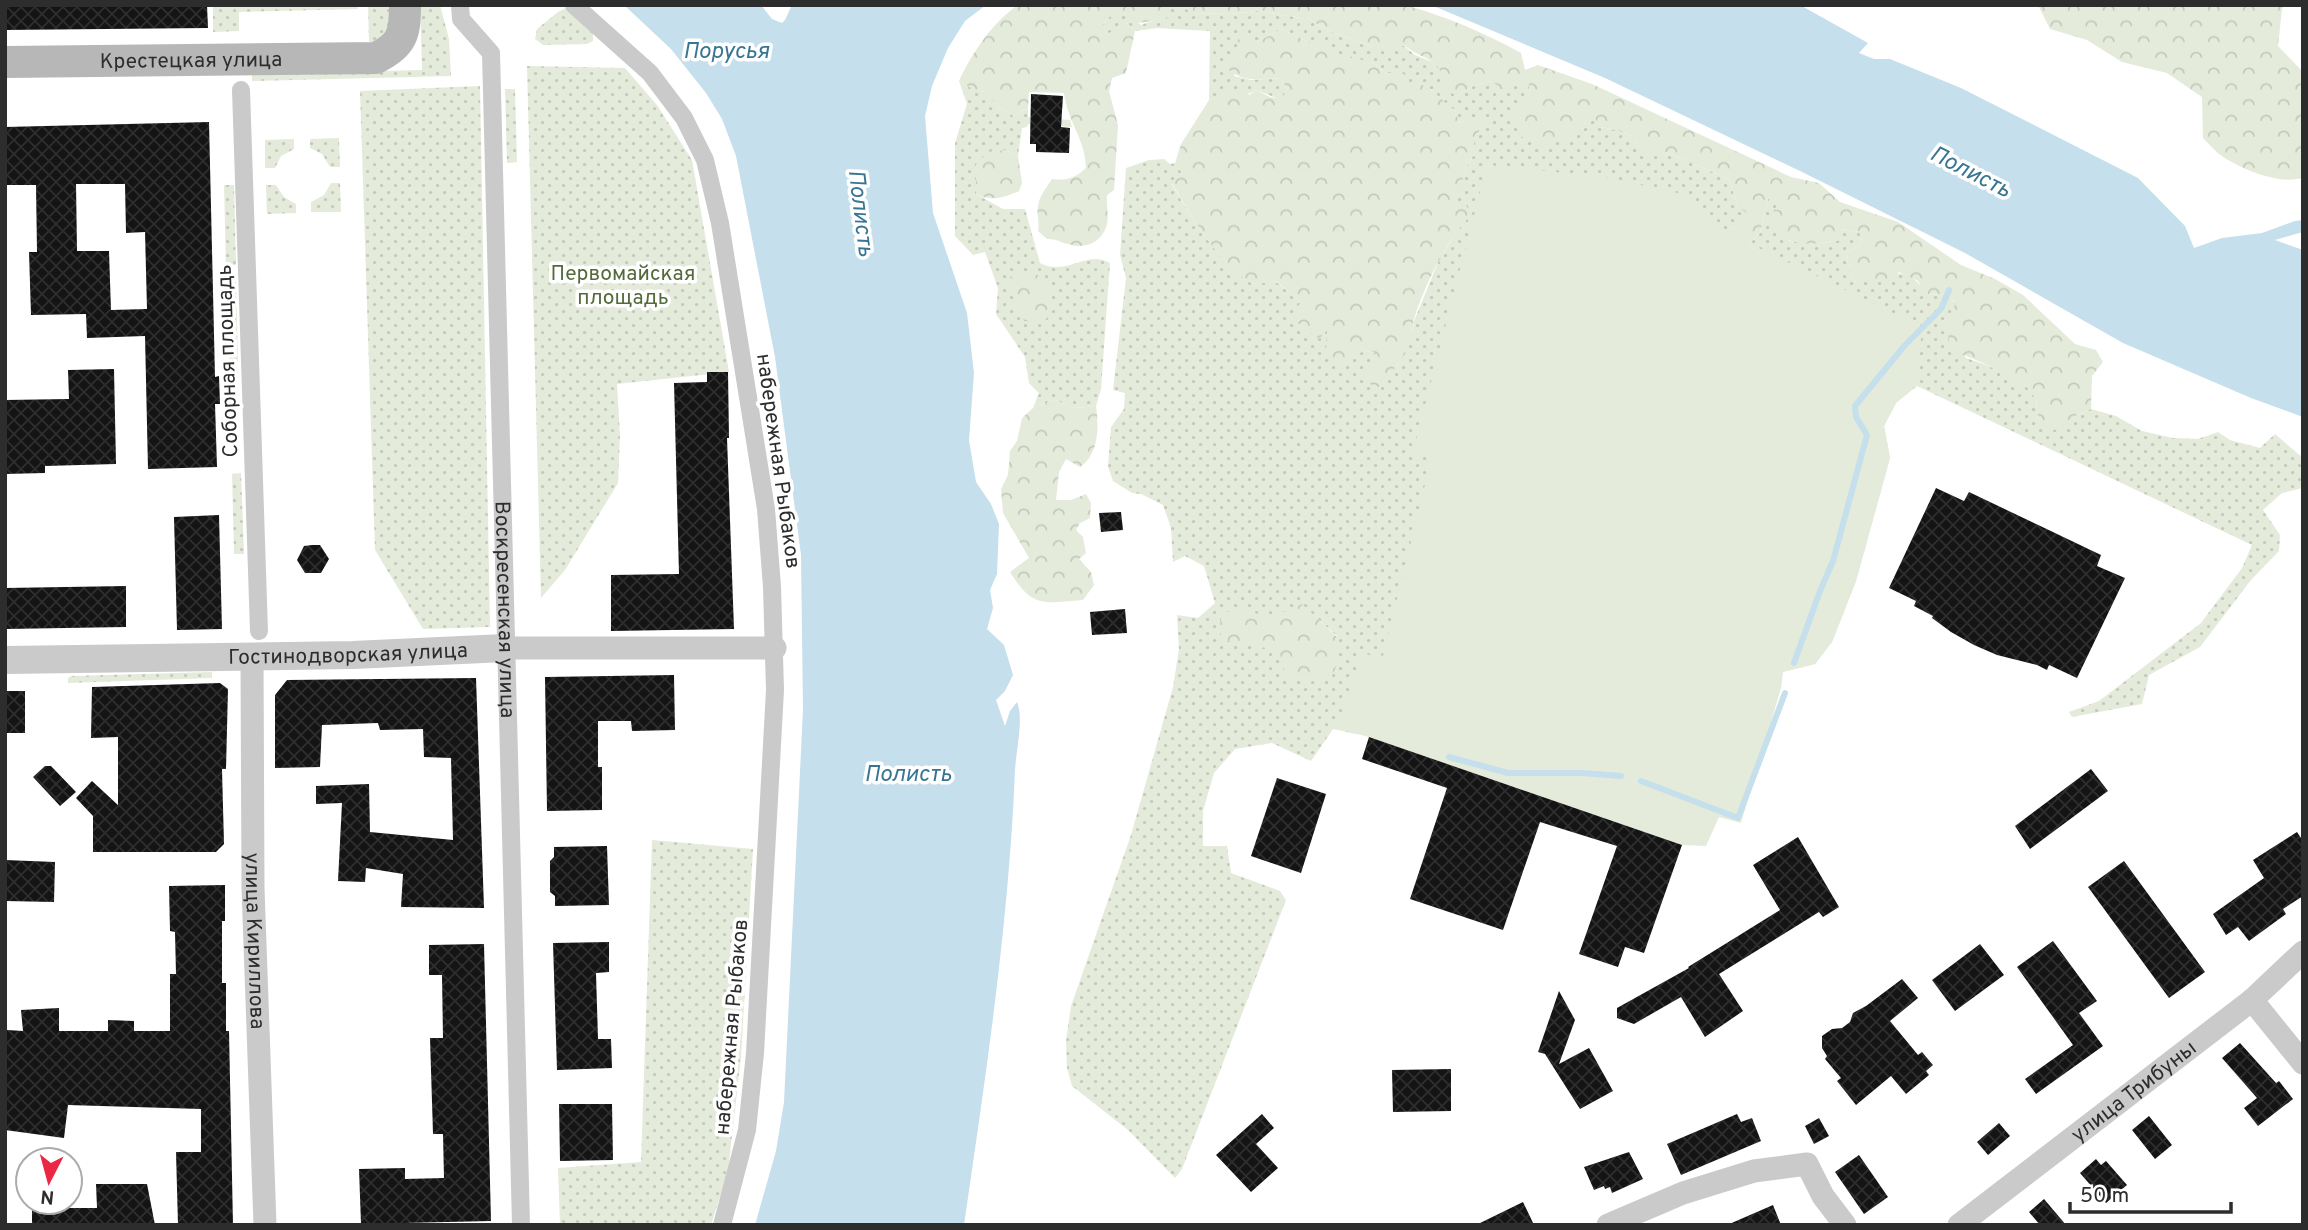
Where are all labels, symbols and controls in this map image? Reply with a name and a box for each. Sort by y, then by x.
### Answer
water label: Порусья [683,38,770,67]
street label: Крестецкая улица [100,47,282,76]
water label: Полисть [1924,140,2015,206]
water label: Полисть [840,168,879,258]
park label: Первомайская площадь [551,261,695,312]
street label: Соборная площадь [212,264,245,458]
street label: набережная Рыбаков [749,352,806,570]
street label: Воскресенская улица [487,500,520,719]
street label: Гостинодворская улица [228,638,468,672]
water label: Полисть [864,761,952,790]
street label: улица Кириллова [238,852,270,1030]
street label: набережная Рыбаков [710,918,755,1136]
street label: улица Трибуны [2066,1035,2203,1149]
north arrow [14,1146,84,1216]
scale bar [2070,1170,2231,1214]
text: N [39,1183,55,1209]
text: 50 m [2080,1183,2129,1210]

